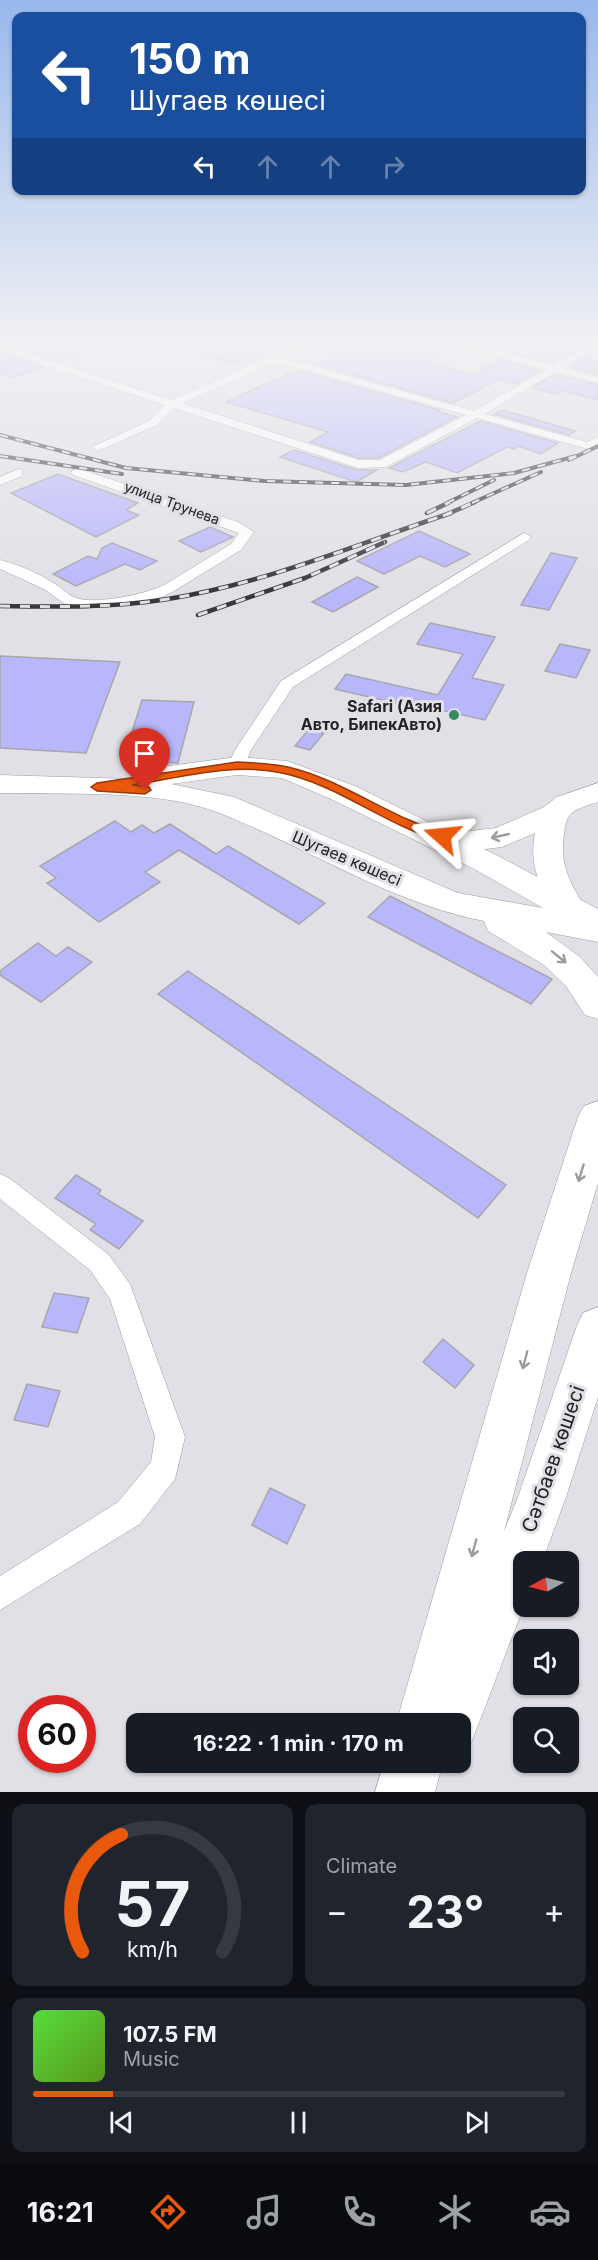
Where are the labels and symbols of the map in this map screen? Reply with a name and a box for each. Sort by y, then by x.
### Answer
street label: улица Трунева [122,477,222,528]
place label: Safari (Азия Авто, БипекАвто) [301,696,442,734]
marker: Safari (Азия Авто, БипекАвто) [447,708,461,722]
pin [119,728,170,790]
position arrow [410,804,474,868]
street label: Шугаев көшесі [289,826,405,890]
one-way arrow [491,831,510,843]
one-way arrow [551,951,567,964]
one-way arrow [574,1163,585,1182]
one-way arrow [519,1350,530,1369]
street label: Сәтбаев көшесі [517,1382,589,1536]
one-way arrow [467,1538,479,1557]
north arrow [513,1551,579,1617]
speed limit sign: 60 [18,1695,96,1773]

